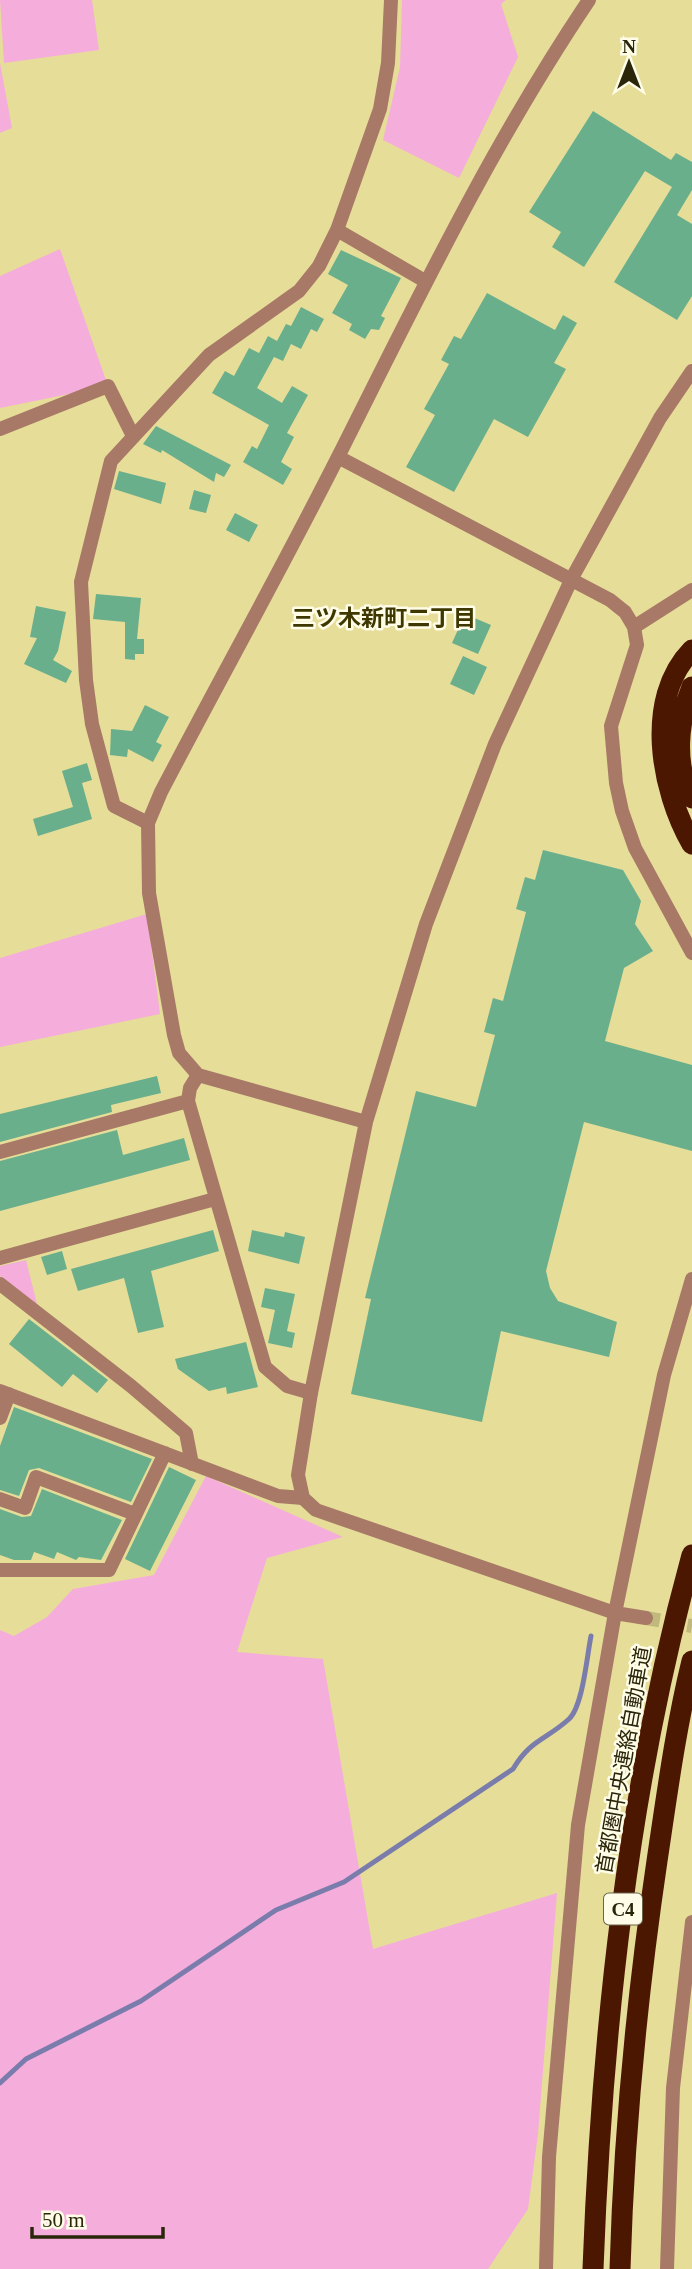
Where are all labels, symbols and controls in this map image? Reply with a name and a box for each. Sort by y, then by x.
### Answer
north arrow [594,28,664,98]
text: N [622,36,636,57]
district label: 三ツ木新町二丁目 [292,606,476,631]
street label: 首都圏中央連絡自動車道 [592,1644,656,1876]
road number: C4 [604,1894,642,1924]
scale bar [32,2196,163,2240]
text: 50 m [42,2208,85,2232]

